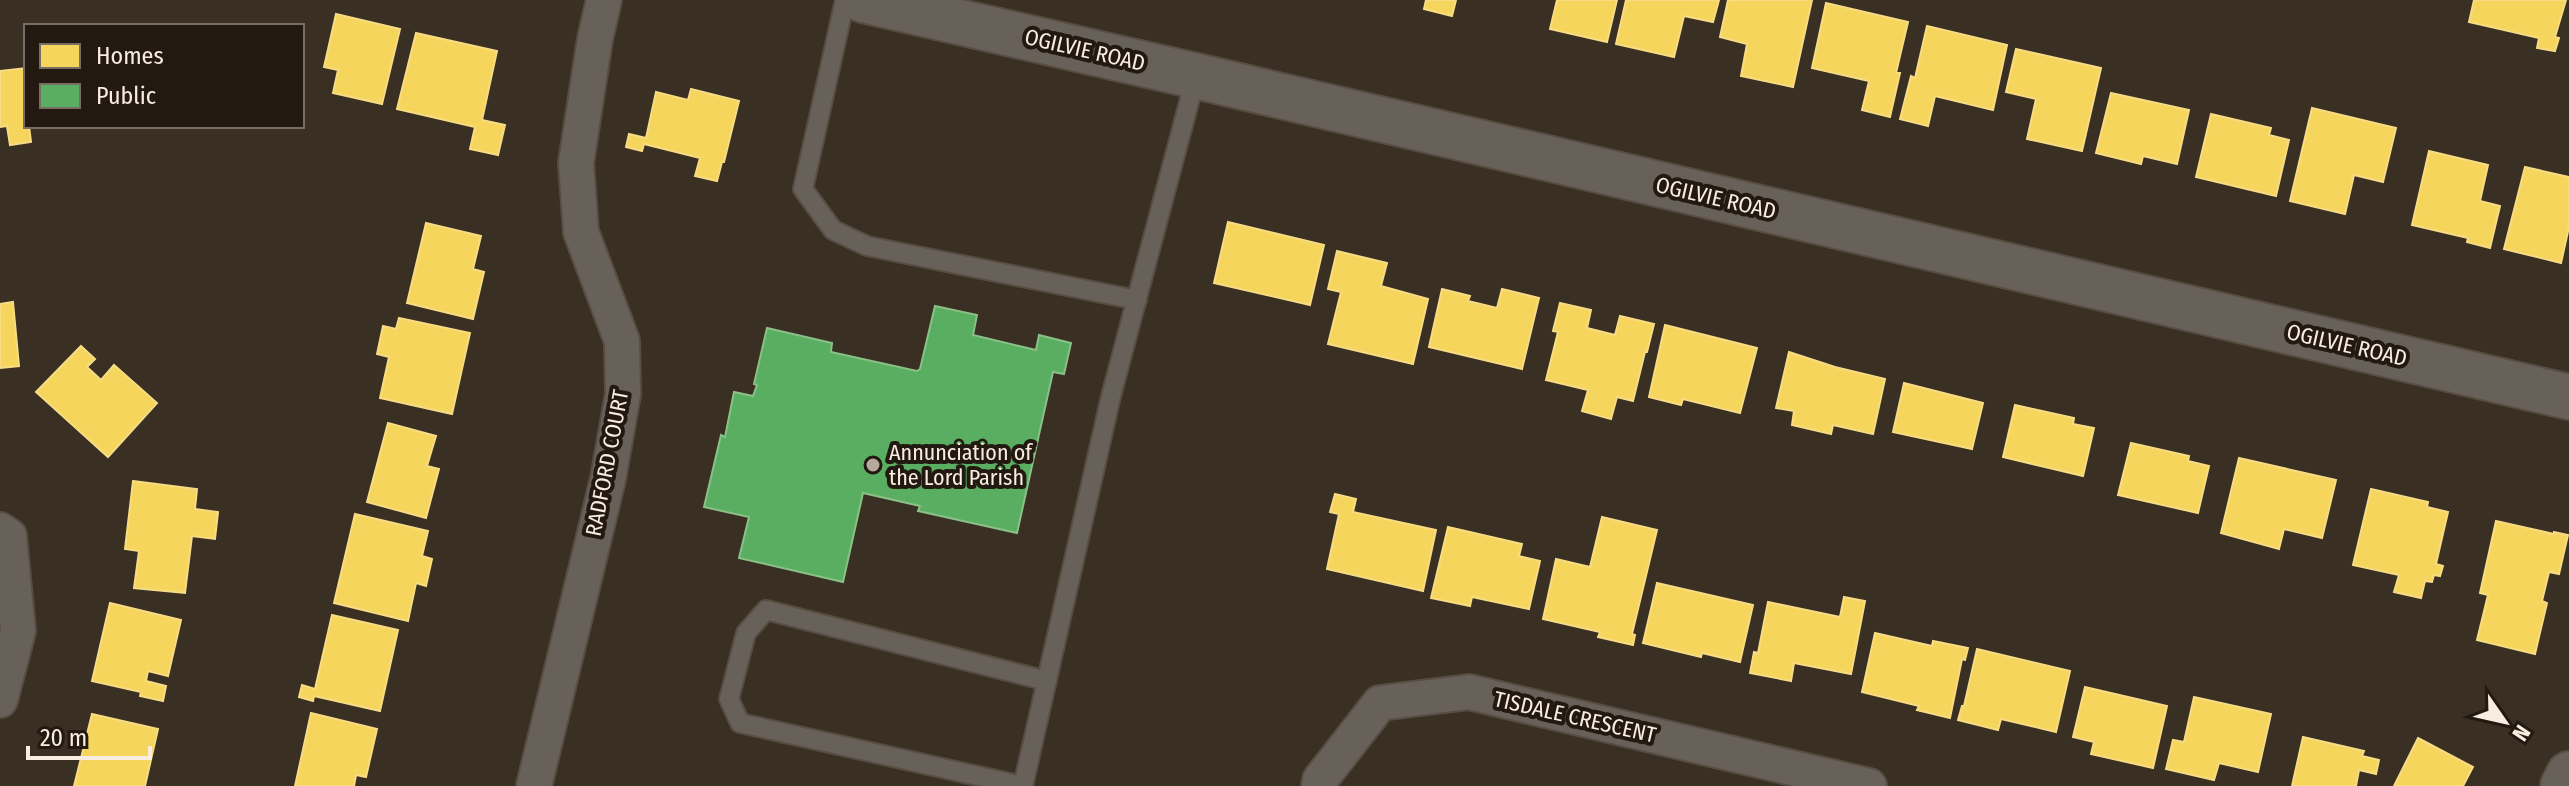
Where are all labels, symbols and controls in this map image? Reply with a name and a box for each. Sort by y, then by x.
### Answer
street label: OGILVIE ROAD [1022,23,1148,77]
legend [24,24,304,128]
text: Homes [96,42,164,70]
text: Public [96,82,156,110]
street label: OGILVIE ROAD [1653,171,1779,225]
street label: OGILVIE ROAD [2284,318,2410,372]
street label: RADFORD COURT [580,387,635,539]
place label: Annunciation of the Lord Parish [889,439,1033,491]
marker: Annunciation of the Lord Parish [864,456,882,474]
north arrow [2465,682,2545,762]
street label: TISDALE CRESCENT [1491,685,1659,749]
scale bar [28,710,150,760]
text: N [2506,720,2536,746]
text: 20 m [40,724,87,752]

